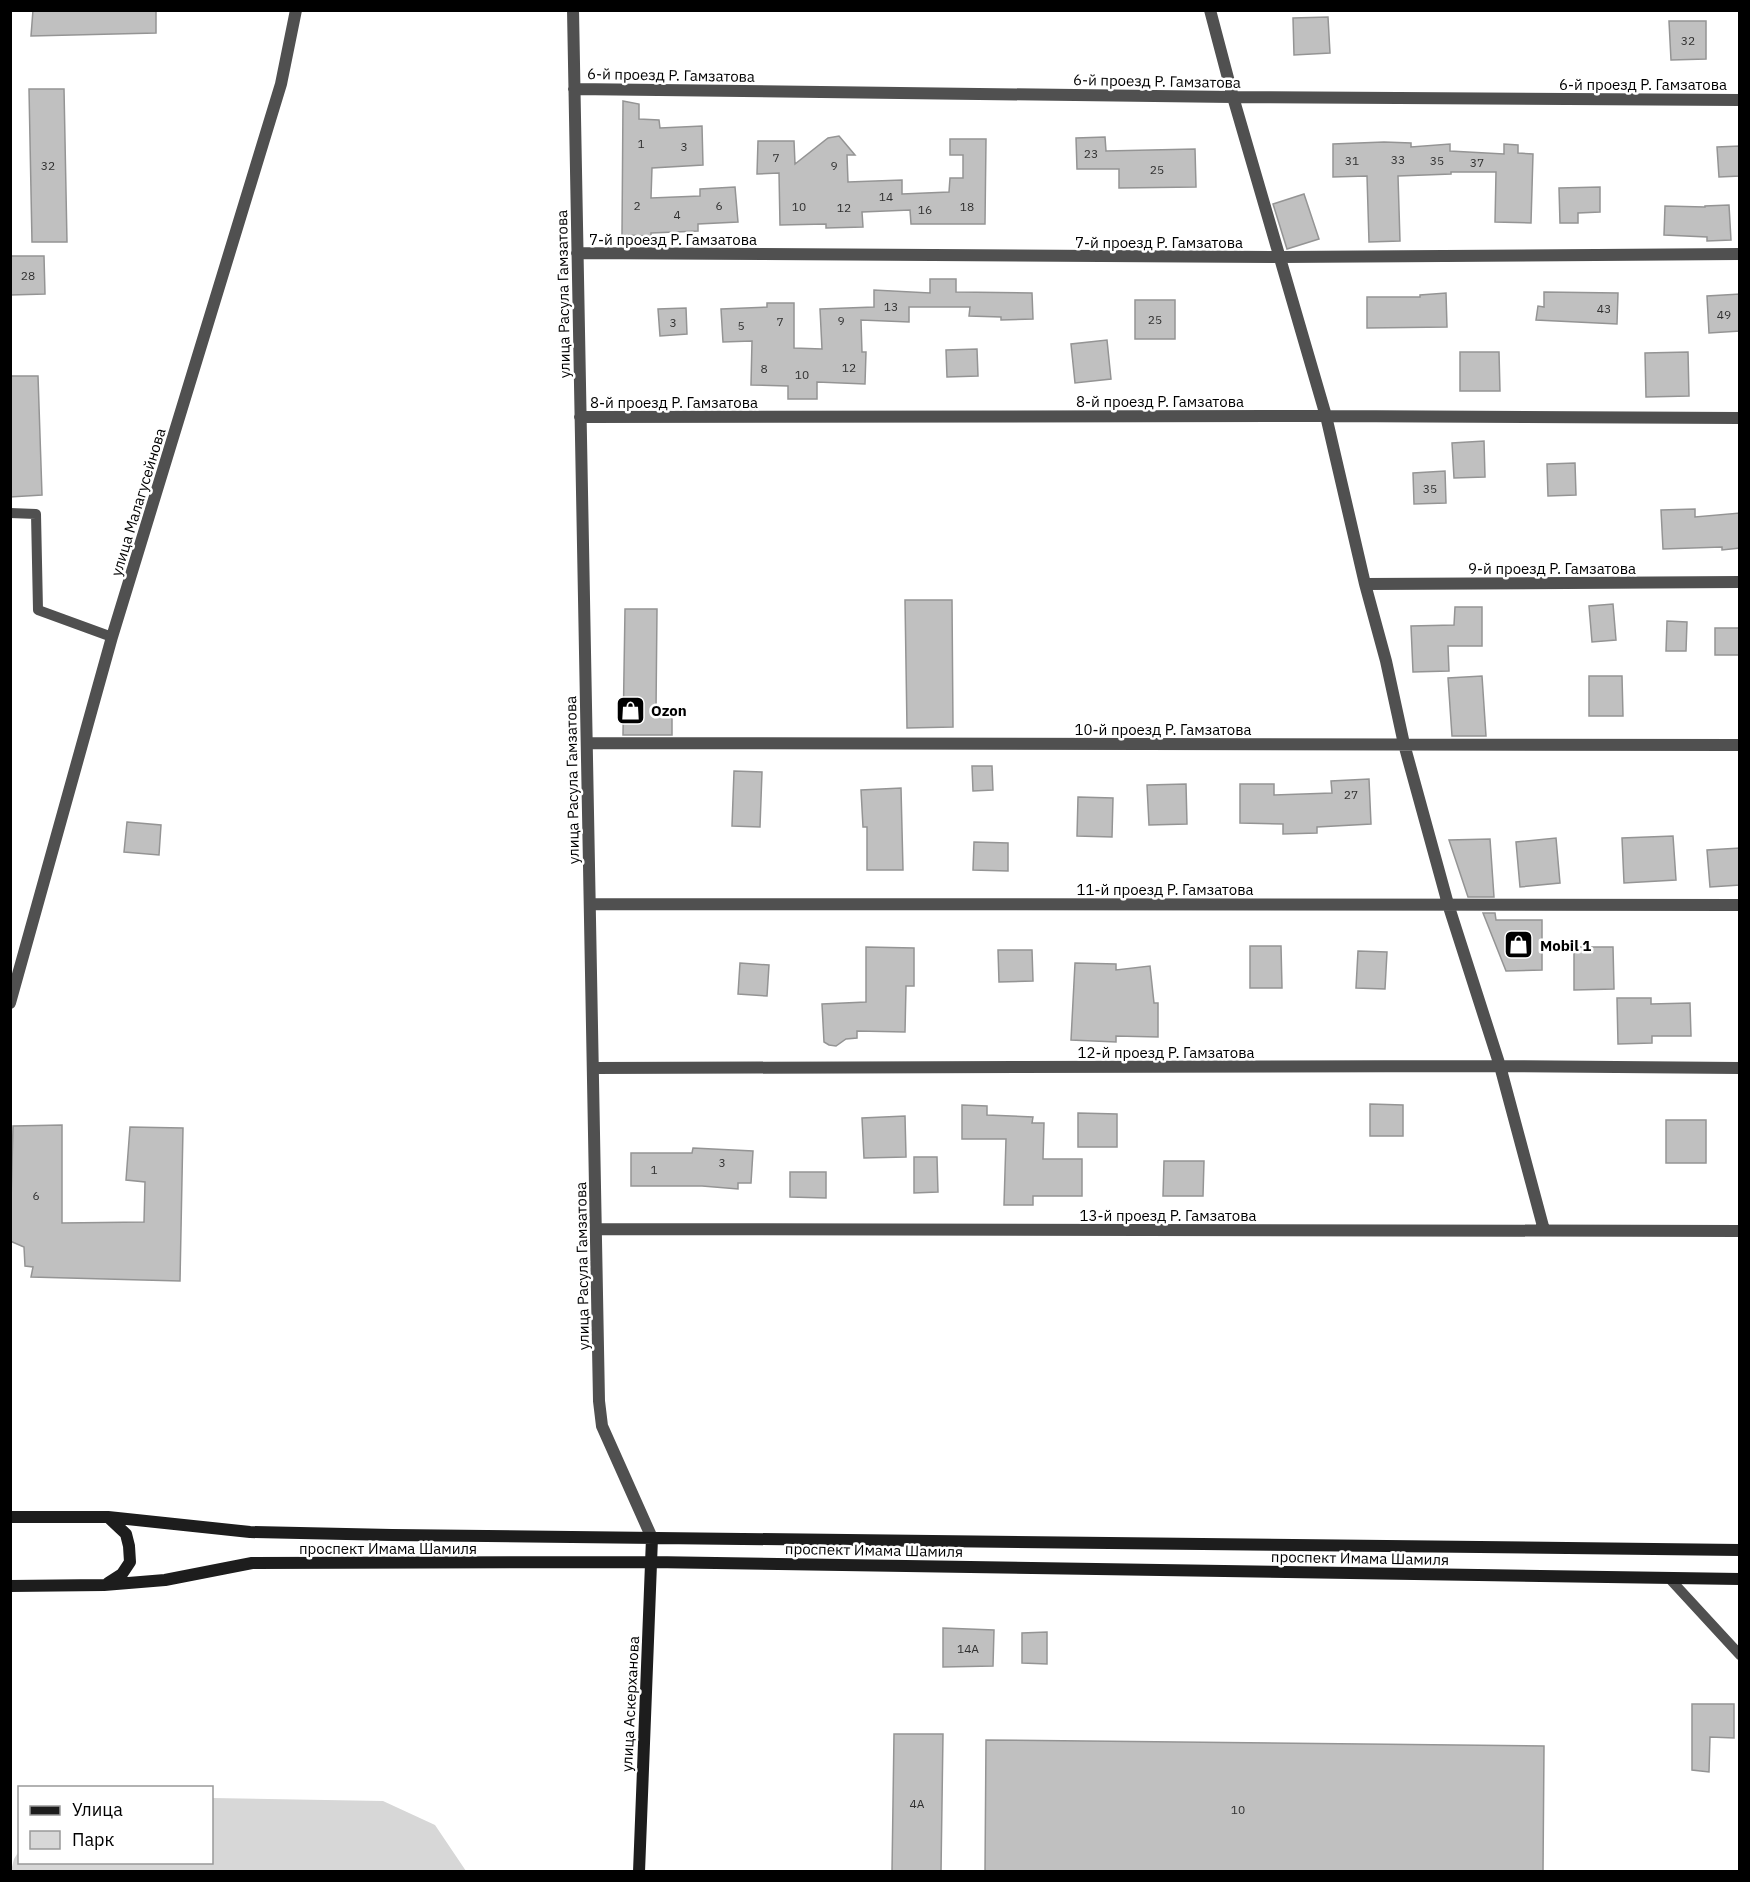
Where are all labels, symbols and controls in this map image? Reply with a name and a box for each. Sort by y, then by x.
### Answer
house number: 32 [1681,33,1695,48]
street label: 6-й проезд Р. Гамзатова [587,64,755,86]
street label: 6-й проезд Р. Гамзатова [1073,70,1241,92]
street label: 6-й проезд Р. Гамзатова [1559,75,1727,94]
house number: 1 [637,136,645,151]
house number: 3 [680,139,688,154]
house number: 23 [1084,146,1098,161]
house number: 7 [772,150,780,165]
house number: 33 [1391,152,1405,167]
house number: 31 [1345,153,1359,168]
house number: 35 [1430,153,1444,168]
house number: 37 [1470,155,1484,170]
house number: 32 [41,158,55,173]
house number: 9 [830,158,838,173]
house number: 25 [1150,162,1164,177]
house number: 14 [879,189,893,204]
house number: 2 [633,198,641,213]
house number: 6 [715,198,723,213]
house number: 10 [792,199,806,214]
house number: 18 [960,199,974,214]
house number: 12 [837,200,851,215]
house number: 16 [918,202,932,217]
house number: 4 [673,207,681,222]
street label: улица Расула Гамзатова [552,210,574,378]
street label: 7-й проезд Р. Гамзатова [589,230,757,249]
street label: 7-й проезд Р. Гамзатова [1075,233,1243,252]
house number: 28 [21,268,35,283]
house number: 13 [884,299,898,314]
house number: 43 [1597,301,1611,316]
house number: 49 [1717,307,1731,322]
house number: 25 [1148,312,1162,327]
house number: 9 [837,313,845,328]
house number: 7 [776,314,784,329]
house number: 3 [669,315,677,330]
house number: 5 [737,318,745,333]
house number: 12 [842,360,856,375]
house number: 8 [760,361,768,376]
house number: 10 [795,367,809,382]
street label: 8-й проезд Р. Гамзатова [1076,392,1244,411]
street label: 8-й проезд Р. Гамзатова [590,393,758,412]
street label: улица Малагусейнова [106,426,170,578]
house number: 35 [1423,481,1437,496]
street label: 9-й проезд Р. Гамзатова [1468,559,1636,578]
shop icon: Ozon [614,694,646,726]
street label: улица Расула Гамзатова [561,696,583,864]
place label: Ozon [651,701,687,720]
street label: 10-й проезд Р. Гамзатова [1075,720,1251,739]
house number: 27 [1344,787,1358,802]
street label: 11-й проезд Р. Гамзатова [1077,880,1253,899]
shop icon: Mobil 1 [1503,929,1535,961]
place label: Mobil 1 [1540,936,1591,955]
street label: 12-й проезд Р. Гамзатова [1078,1043,1254,1062]
house number: 3 [718,1155,726,1170]
house number: 1 [650,1162,658,1177]
street label: улица Расула Гамзатова [571,1182,593,1350]
house number: 6 [32,1188,40,1203]
street label: 13-й проезд Р. Гамзатова [1080,1206,1256,1225]
street label: проспект Имама Шамиля [299,1539,477,1558]
street label: проспект Имама Шамиля [785,1539,963,1561]
street label: проспект Имама Шамиля [1271,1547,1449,1569]
street label: улица Аскерханова [617,1636,643,1772]
house number: 14А [957,1641,979,1656]
legend [18,1786,213,1864]
house number: 4А [910,1796,925,1811]
text: Улица [72,1798,123,1821]
house number: 10 [1231,1802,1245,1817]
text: Парк [72,1828,115,1851]

